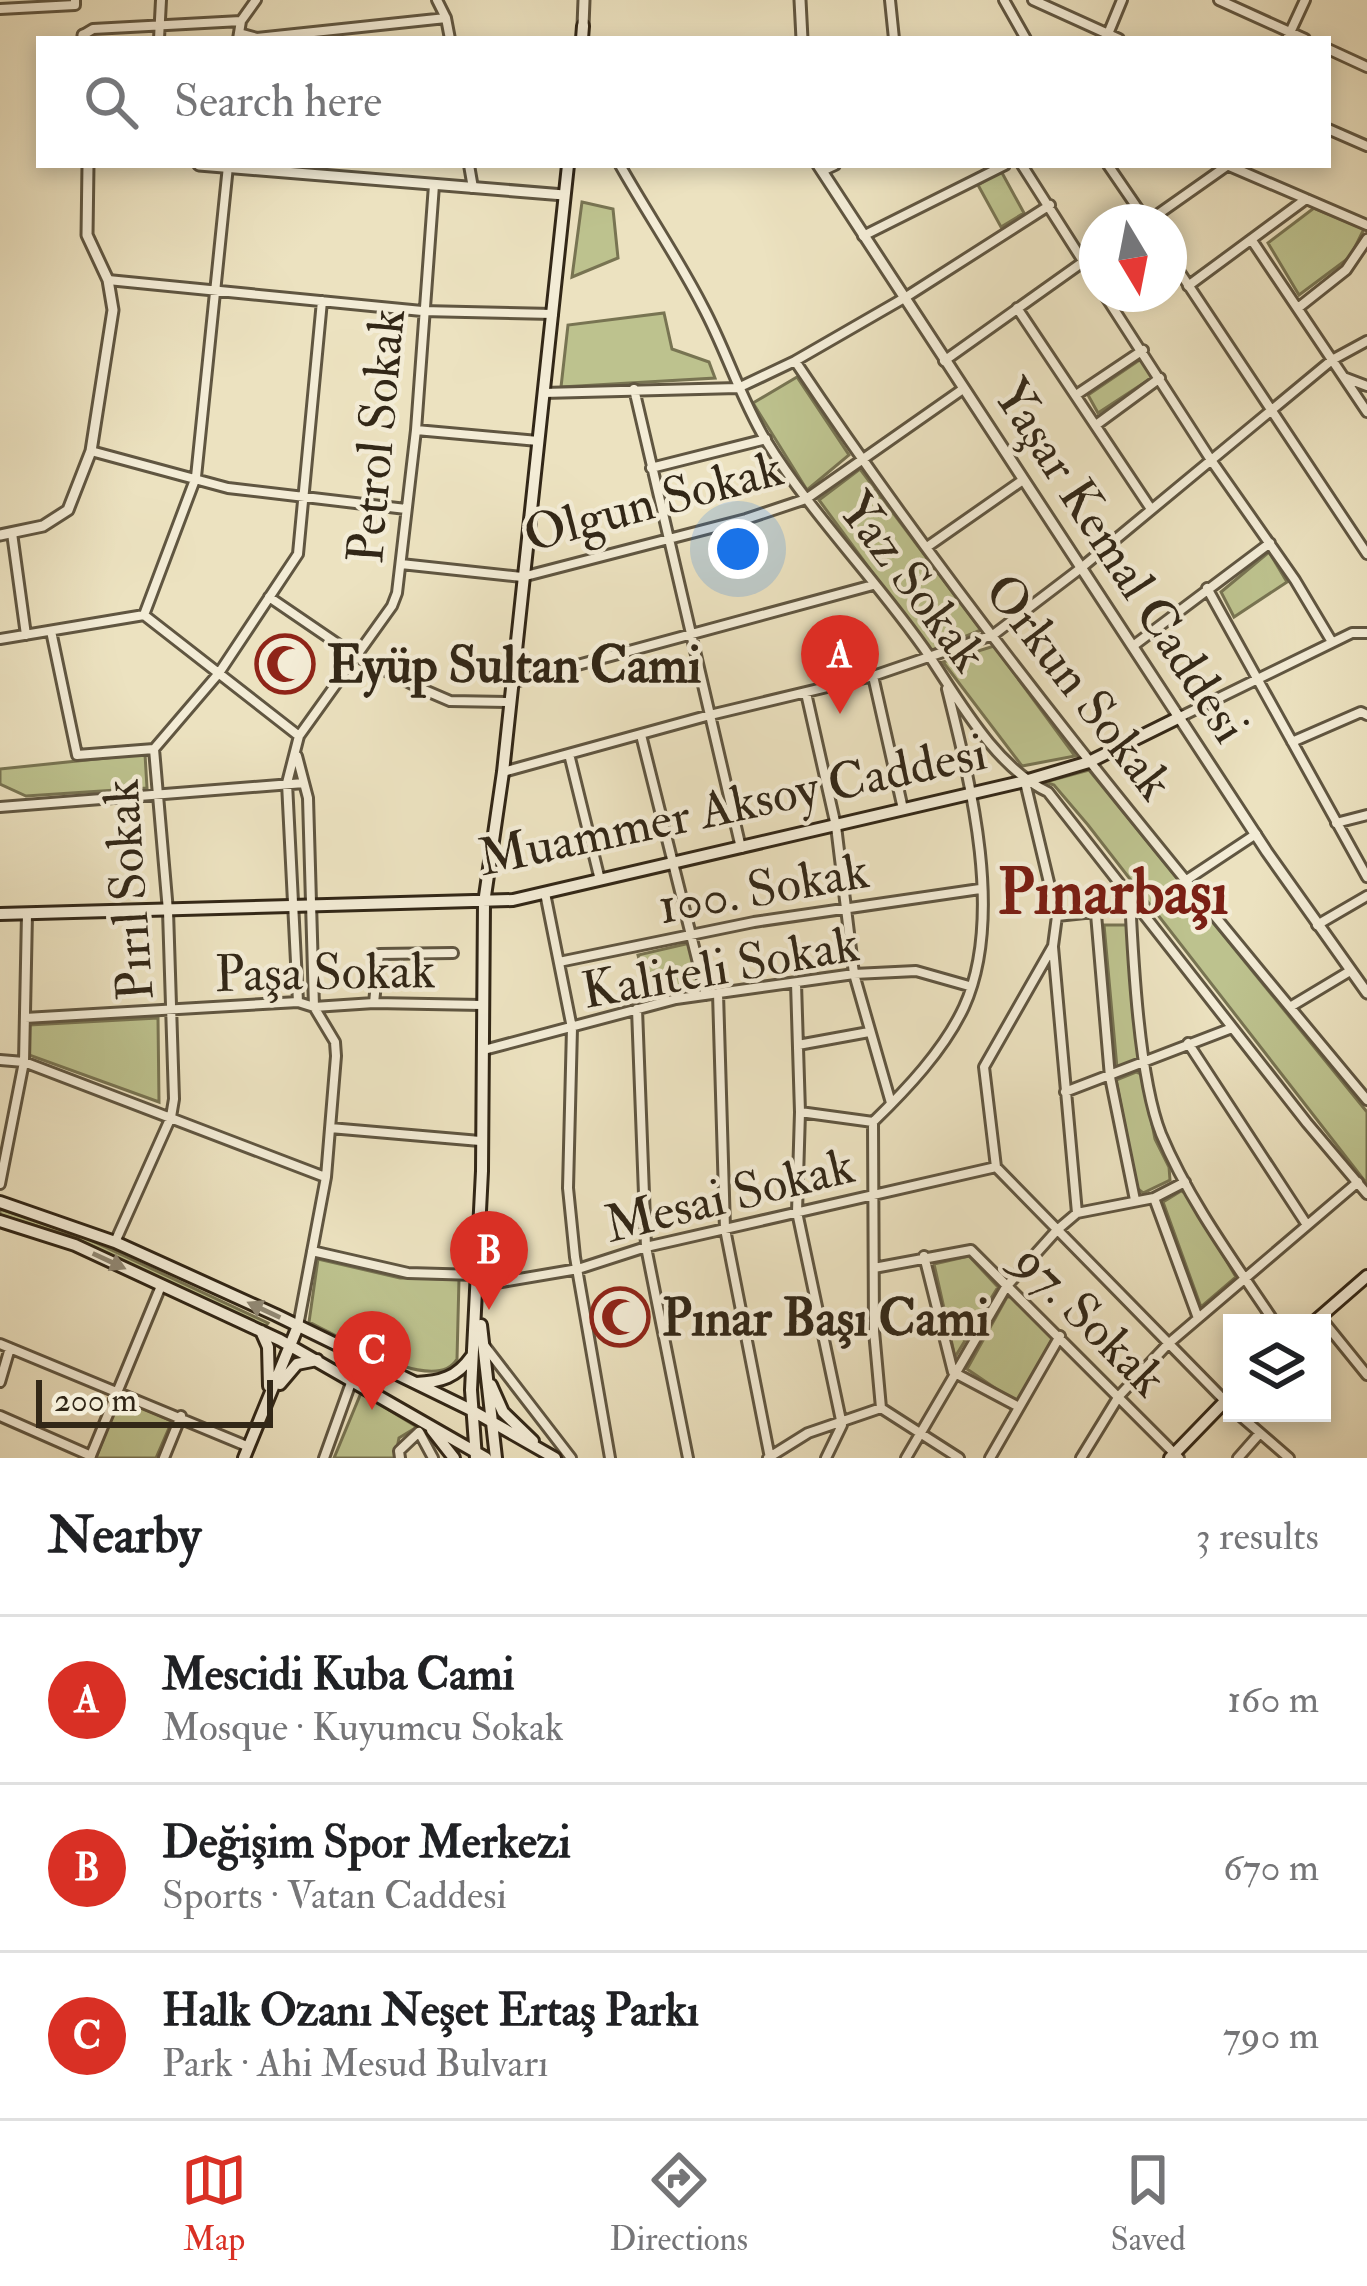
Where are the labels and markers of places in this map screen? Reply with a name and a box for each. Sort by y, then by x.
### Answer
pin: A [801,615,879,714]
mosque icon: Eyüp Sultan Cami [254,633,316,695]
place label: Eyüp Sultan Cami [327,634,702,699]
pin: B [450,1211,528,1310]
mosque icon: Pınar Başı Cami [589,1286,651,1348]
place label: Pınar Başı Cami [662,1287,990,1351]
pin: C [333,1311,411,1410]

